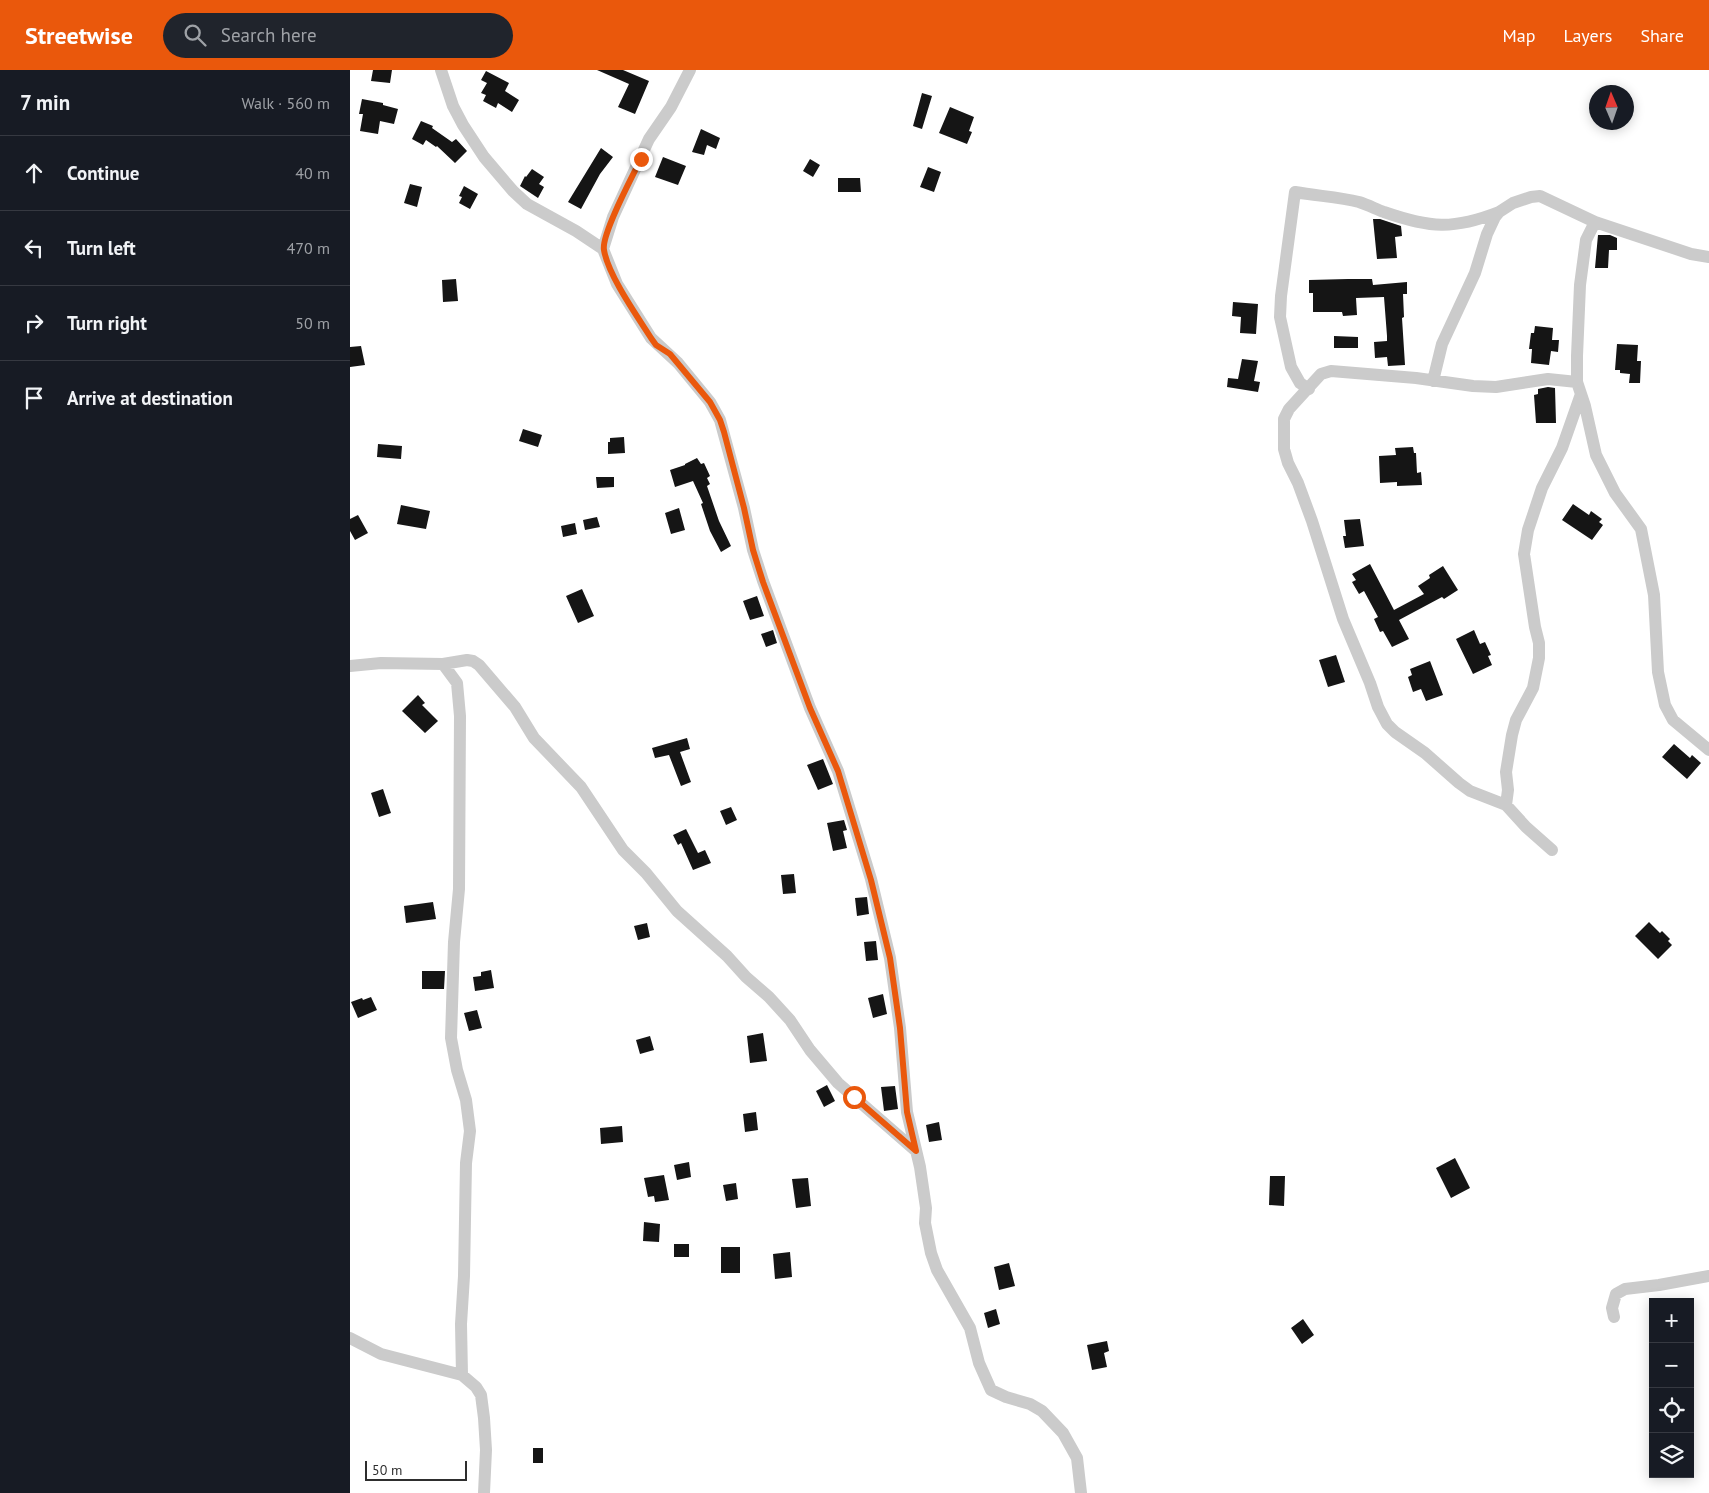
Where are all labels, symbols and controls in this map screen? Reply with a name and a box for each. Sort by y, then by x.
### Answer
search box [163,13,513,58]
text: Streetwise [25,20,133,51]
icon: search [181,21,209,49]
text: Search here [221,23,317,47]
text: Map [1503,24,1535,47]
text: Layers [1563,24,1612,47]
text: Share [1640,24,1684,47]
north arrow [1589,85,1634,130]
text: 7 min [20,89,70,116]
text: Walk · 560 m [241,93,330,113]
route end [630,148,653,171]
icon: ahead [20,159,48,187]
text: Continue [67,161,139,185]
text: 40 m [295,163,330,183]
icon: left [20,234,48,262]
text: Turn left [67,236,136,260]
text: 470 m [287,238,330,258]
icon: right [20,309,48,337]
text: Turn right [67,311,147,335]
text: 50 m [295,313,330,333]
icon: arrive [20,384,48,412]
text: Arrive at destination [67,386,233,410]
route start [843,1086,866,1109]
map controls [1649,1298,1694,1478]
button: + [1649,1298,1694,1343]
button: − [1649,1343,1694,1388]
button: locate [1649,1388,1694,1433]
button: layers [1649,1433,1694,1478]
scale bar [365,1458,468,1481]
text: 50 m [372,1461,402,1479]

